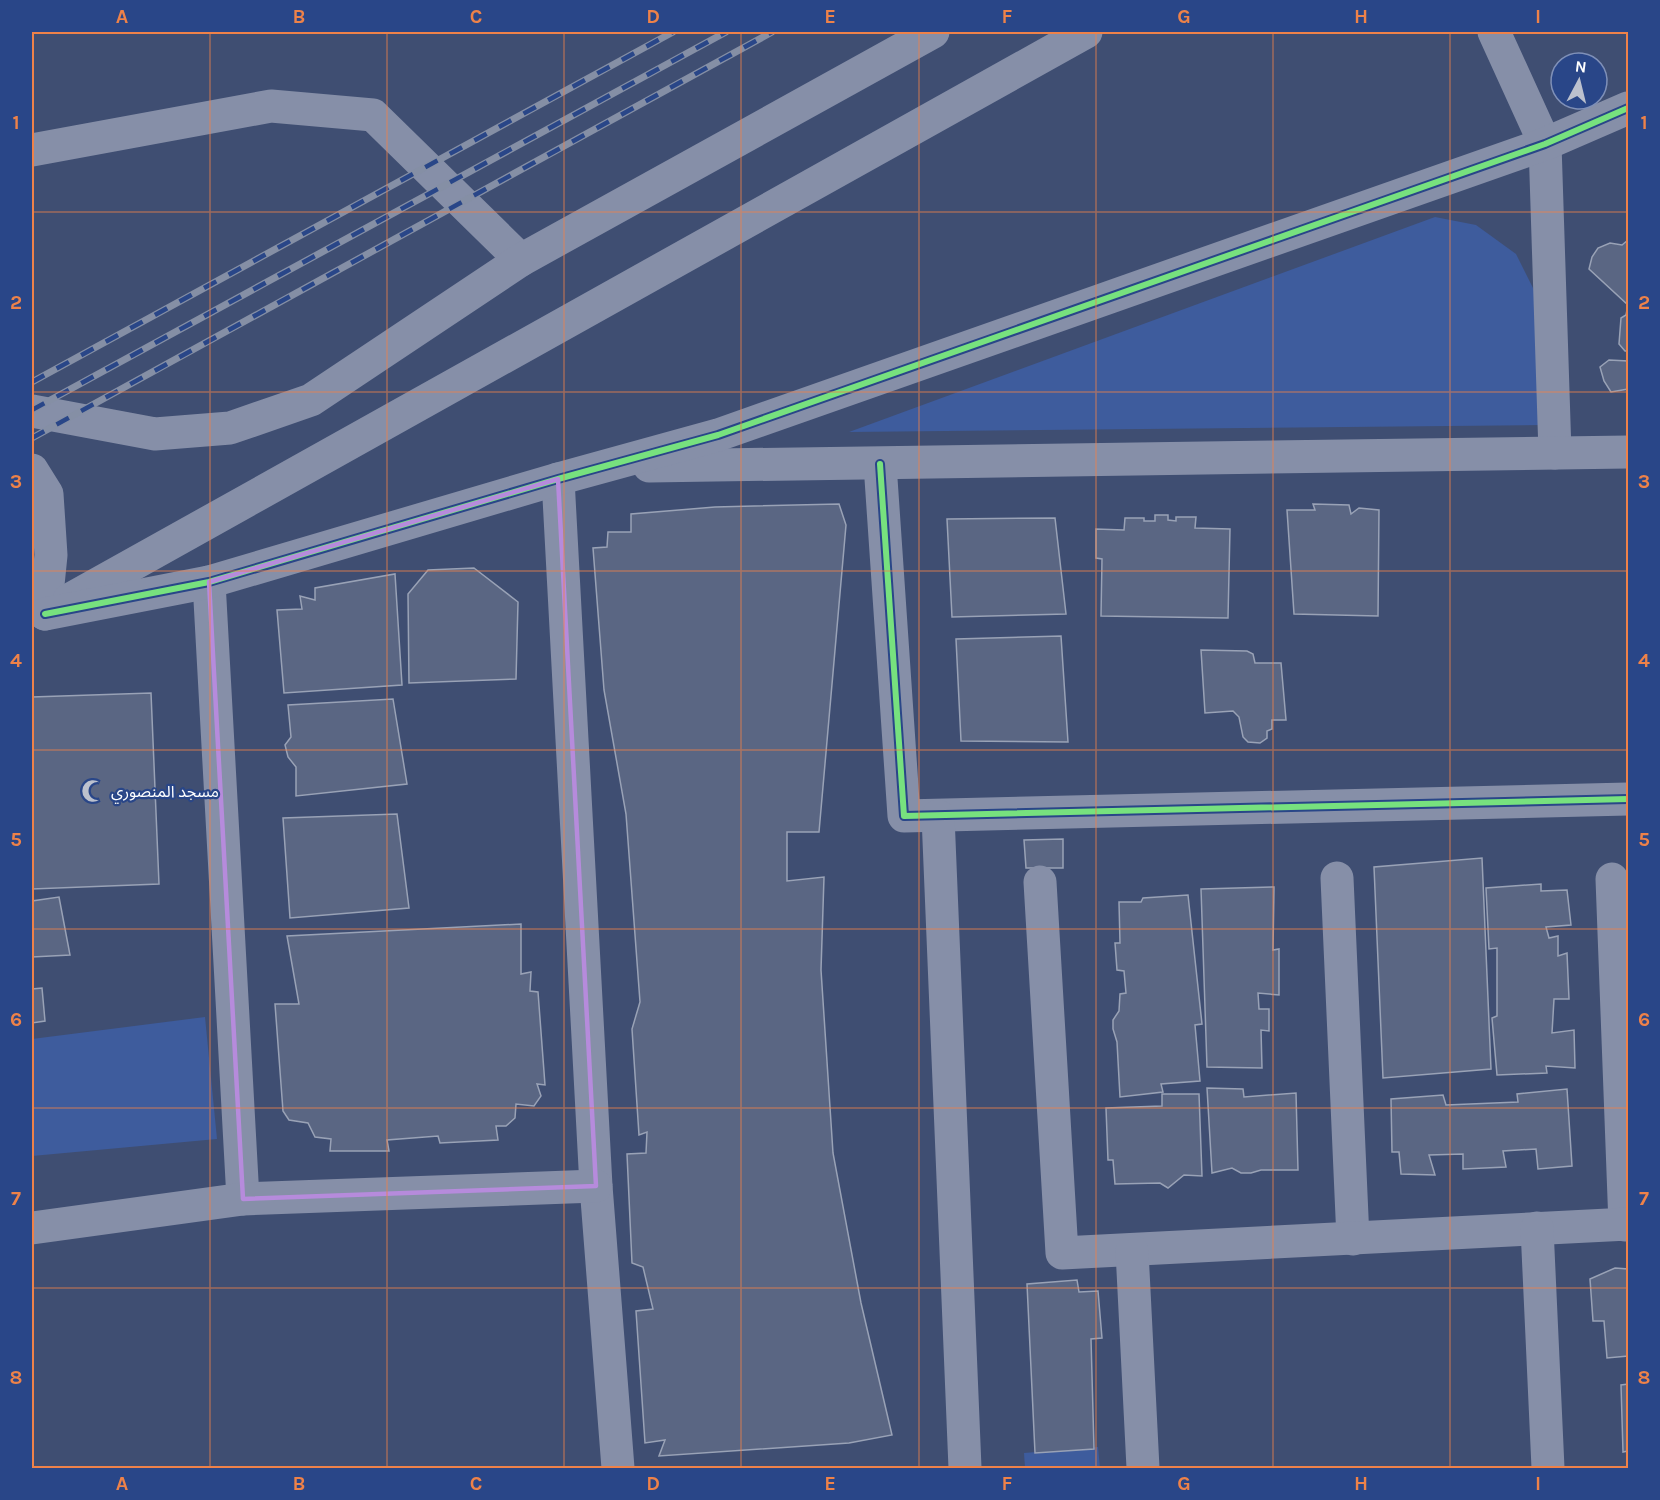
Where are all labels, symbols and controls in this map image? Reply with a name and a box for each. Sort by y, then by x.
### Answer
text: A [116,5,129,28]
text: B [293,5,305,28]
text: C [470,5,482,28]
text: D [646,5,660,28]
text: E [824,5,836,28]
text: F [1002,5,1013,28]
text: G [1177,5,1191,28]
text: H [1354,5,1368,28]
text: I [1535,5,1541,28]
north arrow [1549,51,1609,111]
text: N [1574,56,1588,77]
text: 1 [12,111,20,134]
text: 1 [1640,111,1648,134]
text: 2 [10,291,22,314]
text: 2 [1638,291,1650,314]
text: 3 [10,470,22,493]
text: 3 [1638,470,1650,493]
text: 4 [10,649,22,672]
text: 4 [1638,649,1650,672]
mosque icon: مسجد المنصوري [80,778,106,804]
place label: مسجد المنصوري [111,782,219,804]
text: 5 [10,828,22,851]
text: 5 [1638,828,1650,851]
text: 6 [10,1008,22,1031]
text: 6 [1638,1008,1650,1031]
text: 7 [11,1187,21,1210]
text: 7 [1639,1187,1649,1210]
text: 8 [10,1366,22,1389]
text: 8 [1638,1366,1650,1389]
text: A [116,1472,129,1495]
text: B [293,1472,305,1495]
text: C [470,1472,482,1495]
text: D [646,1472,660,1495]
text: E [824,1472,836,1495]
text: F [1002,1472,1013,1495]
text: G [1177,1472,1191,1495]
text: H [1354,1472,1368,1495]
text: I [1535,1472,1541,1495]

